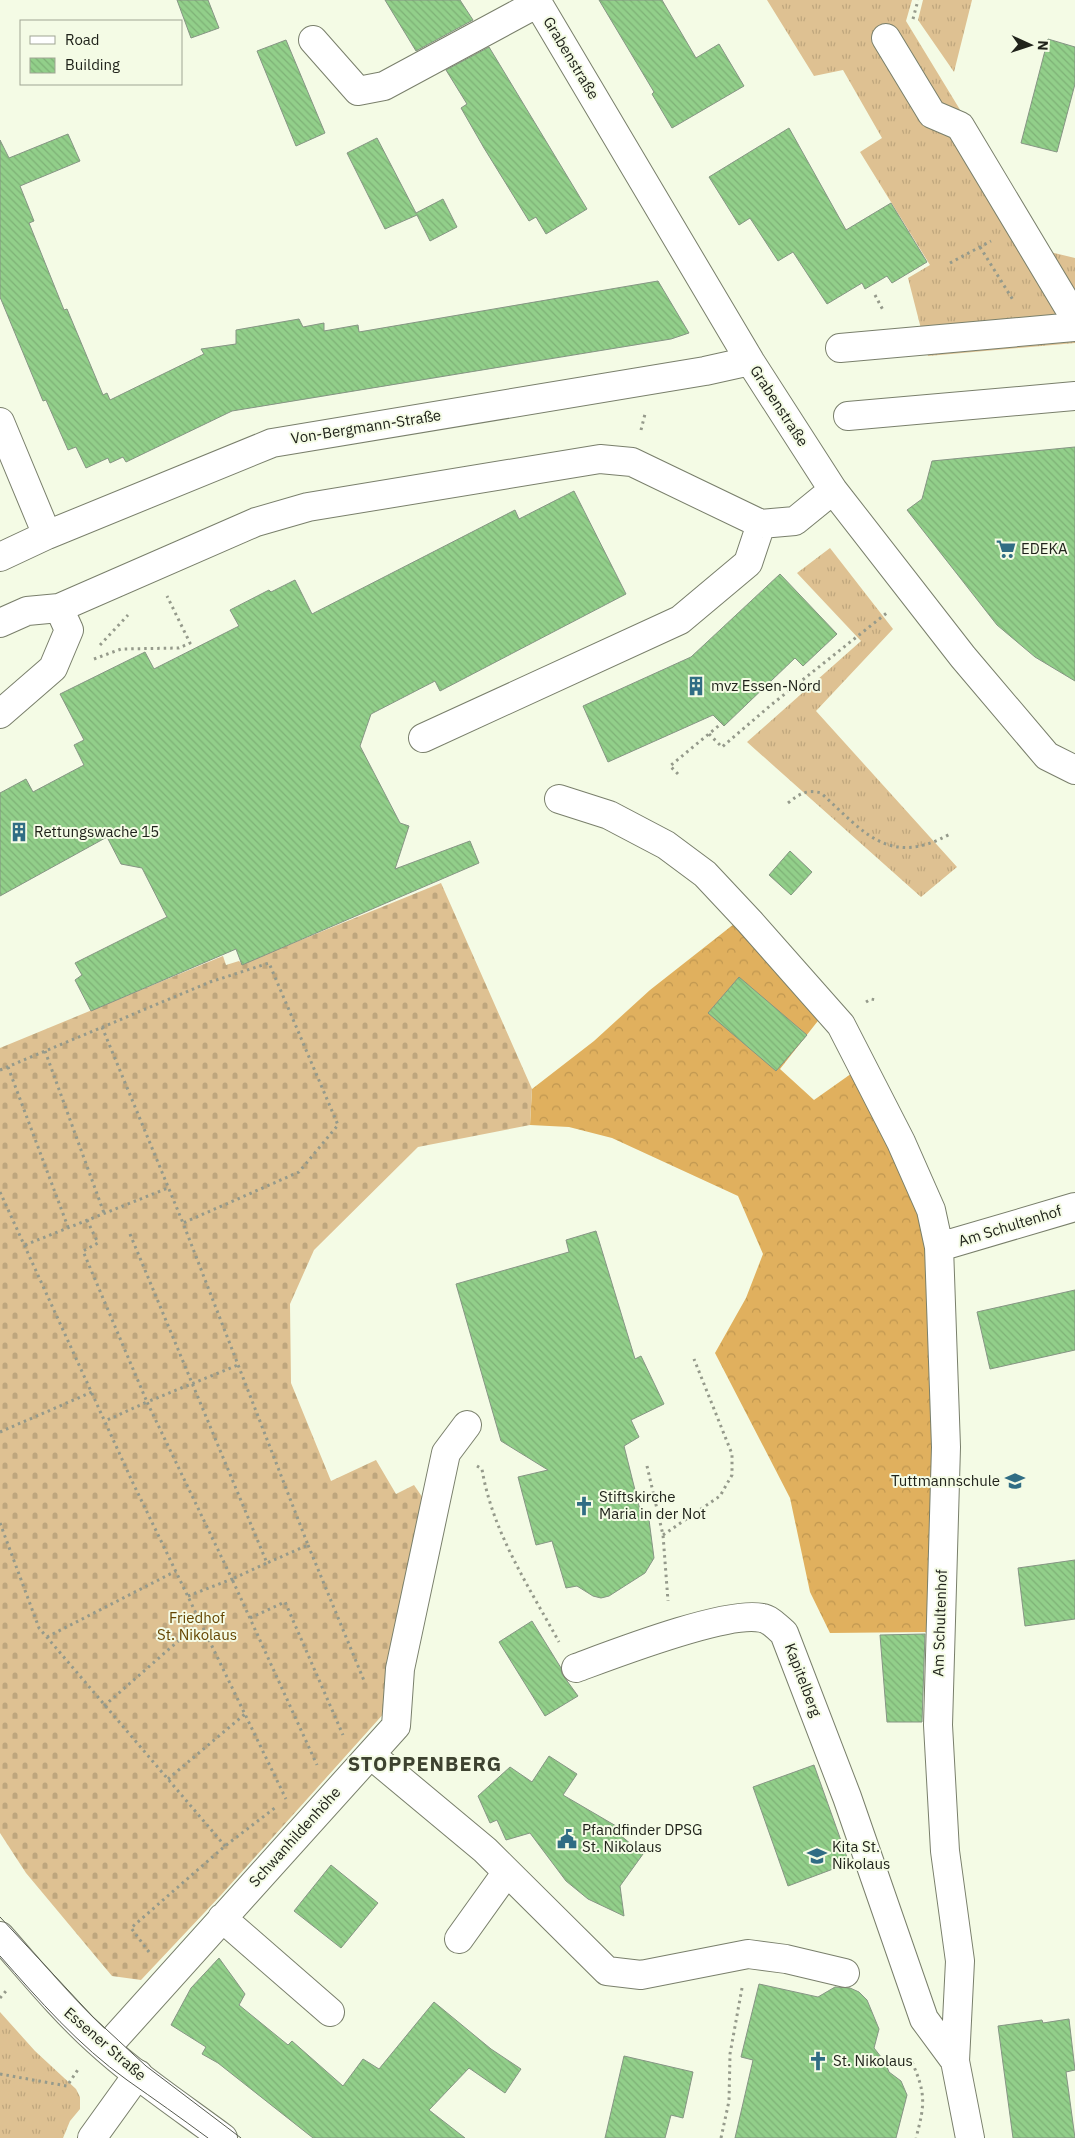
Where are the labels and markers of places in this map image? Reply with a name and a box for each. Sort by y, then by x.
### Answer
supermarket icon: EDEKA [995,538,1017,560]
place label: EDEKA [1021,539,1068,558]
building icon: mvz Essen-Nord [685,675,707,697]
place label: mvz Essen-Nord [711,676,821,695]
building icon: Rettungswache 15 [8,821,30,843]
place label: Rettungswache 15 [34,822,159,841]
school or university icon: Tuttmannschule [1004,1470,1026,1492]
place label: Tuttmannschule [891,1471,1000,1490]
place label: Stiftskirche Maria in der Not [599,1487,706,1523]
church icon: Stiftskirche Maria in der Not [573,1495,595,1517]
place label: Pfandfinder DPSG St. Nikolaus [582,1820,702,1856]
public building icon: Pfandfinder DPSG St. Nikolaus [556,1828,578,1850]
place label: Kita St. Nikolaus [832,1837,890,1873]
school or university icon: Kita St. Nikolaus [806,1845,828,1867]
church icon: St. Nikolaus [807,2050,829,2072]
place label: St. Nikolaus [833,2051,913,2070]

